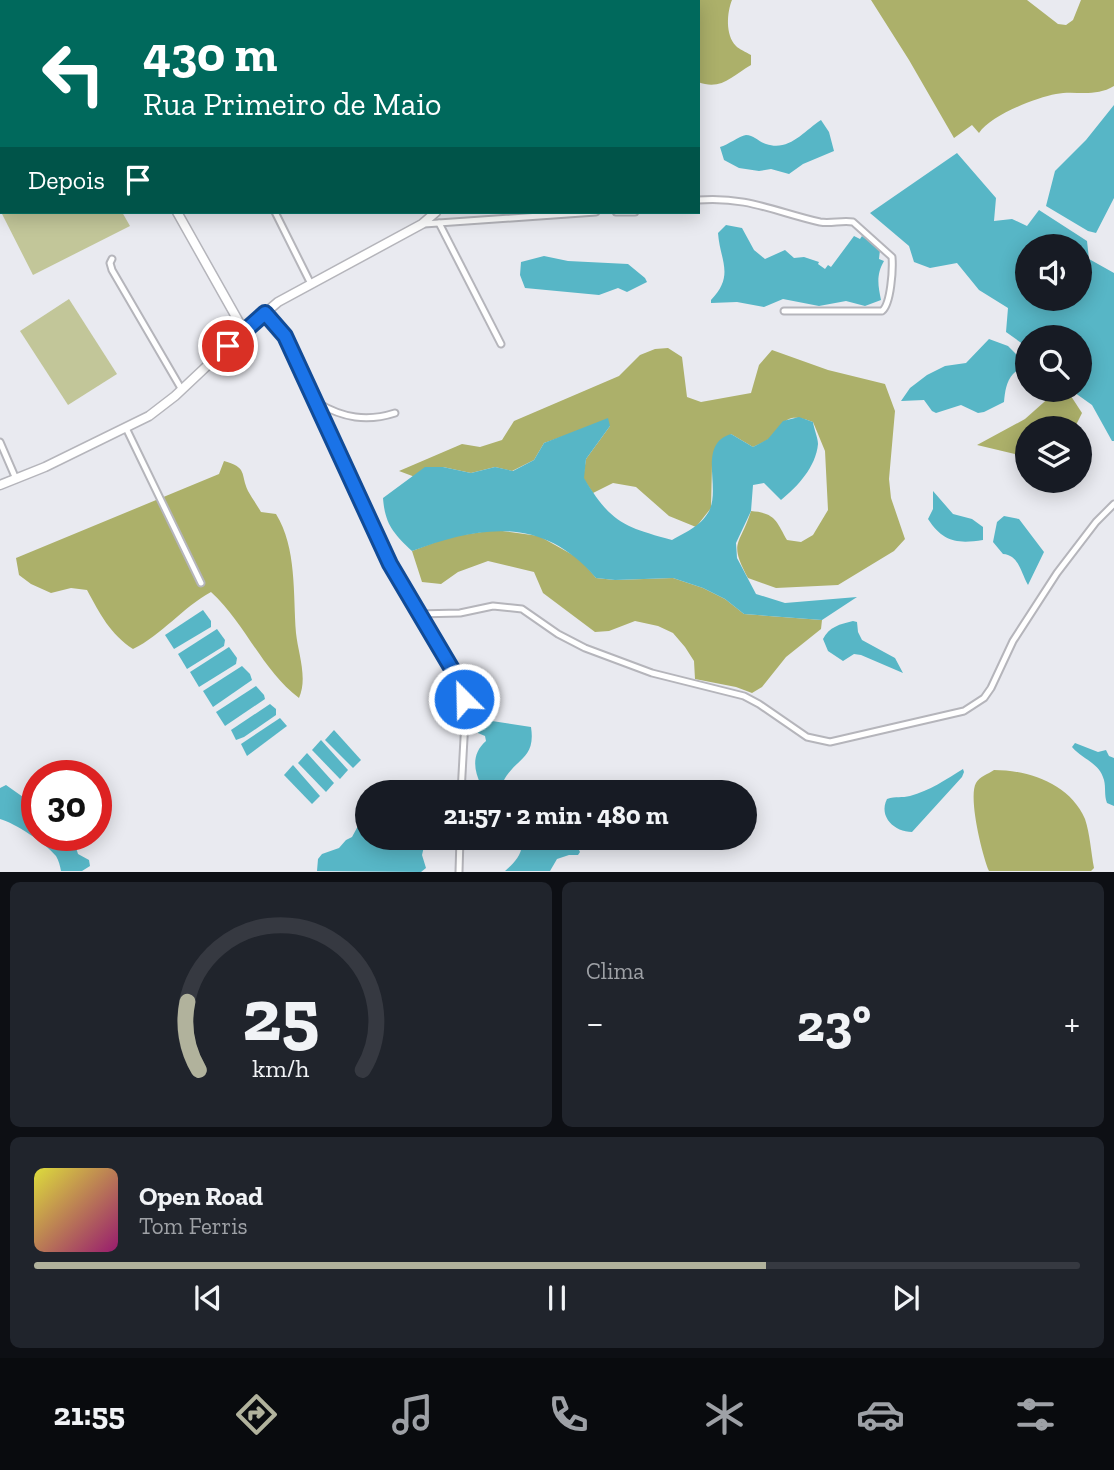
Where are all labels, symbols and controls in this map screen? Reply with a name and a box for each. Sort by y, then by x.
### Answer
text: 430 m [143,25,277,84]
icon: left [28,28,119,119]
text: Rua Primeiro de Maio [143,85,442,123]
icon: arrive [119,161,157,199]
text: Depois [28,164,105,196]
map controls [1015,234,1092,493]
button: sound [1015,234,1092,311]
pin [198,316,258,376]
button: search [1015,325,1092,402]
icon: arrive [209,327,247,365]
button: layers [1015,416,1092,493]
position arrow [427,662,501,736]
speed limit sign: 30 [21,760,112,851]
text: 21:57 · 2 min · 480 m [443,799,669,831]
text: Clima [586,957,644,985]
text: 25 [242,972,320,1060]
text: 23° [797,992,871,1054]
text: − [586,1000,604,1046]
text: + [1064,1000,1080,1046]
text: km/h [252,1053,310,1083]
text: Open Road [139,1180,263,1212]
text: Tom Ferris [139,1212,248,1240]
icon: previous [189,1279,227,1317]
icon: pause [538,1279,576,1317]
icon: next [887,1279,925,1317]
icon: directions [232,1390,281,1439]
icon: music [388,1390,437,1439]
icon: phone [544,1390,593,1439]
icon: climate [700,1390,749,1439]
icon: car [856,1390,905,1439]
icon: filters [1011,1390,1060,1439]
text: 21:55 [53,1395,125,1433]

